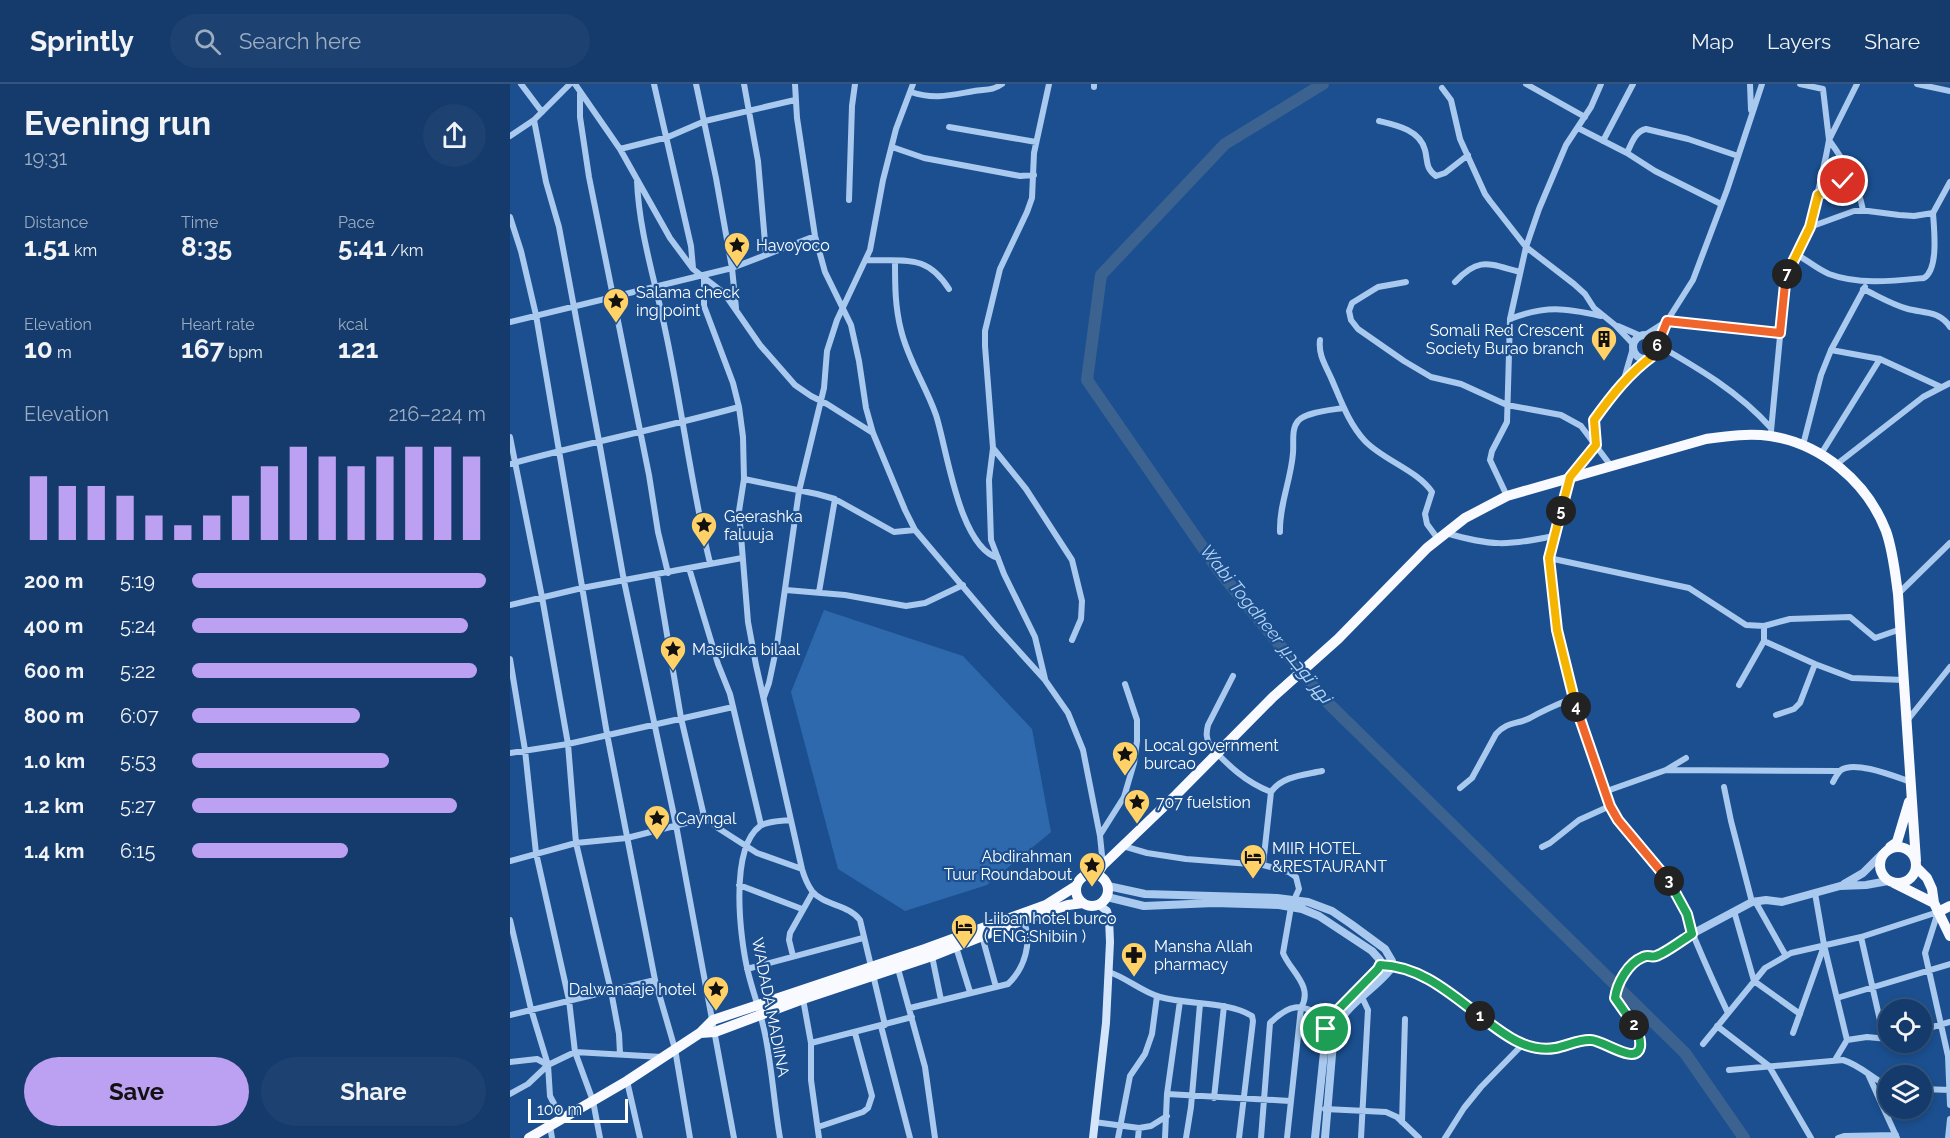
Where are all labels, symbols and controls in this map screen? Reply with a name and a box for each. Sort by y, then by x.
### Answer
search box [170,14,590,68]
text: Sprintly [30,25,134,58]
icon: search [191,25,224,58]
text: Search here [239,28,361,54]
text: Map [1691,29,1734,54]
text: Layers [1767,29,1831,54]
text: Share [1864,29,1920,54]
text: Evening run [24,104,211,143]
button: share [423,104,486,167]
text: 19:31 [24,146,67,170]
pin [1817,155,1868,206]
icon: check [1826,164,1859,197]
text: Distance [24,213,88,232]
text: Time [181,213,218,232]
text: Pace [338,213,375,232]
place icon: Havoyoco [722,230,752,268]
text: 1.51 [24,232,70,262]
text: 8:35 [181,232,232,262]
text: 5:41 [338,232,387,262]
place label: Havoyoco [756,236,830,255]
text: km [70,241,97,260]
text: /km [387,241,423,260]
pin: 7 [1772,259,1802,289]
text: 7 [1783,264,1791,283]
place label: Salama check ing point [636,283,740,320]
place icon: Salama check ing point [601,286,631,324]
text: Elevation [24,315,92,334]
text: Heart rate [181,315,255,334]
text: kcal [338,315,368,334]
place label: Somali Red Crescent Society Burao branch [1426,321,1585,358]
building icon: Somali Red Crescent Society Burao branch [1589,324,1619,362]
pin: 6 [1642,331,1672,361]
text: 10 [24,334,53,364]
text: 167 [181,334,224,364]
text: 121 [338,334,378,364]
text: 6 [1652,336,1662,355]
text: m [53,343,72,362]
text: bpm [224,343,263,362]
text: Elevation [24,402,109,426]
text: 216–224 m [388,402,486,426]
pin: 5 [1546,496,1576,526]
text: 5 [1557,501,1565,520]
place label: Geerashka faluuja [724,507,803,544]
place icon: Geerashka faluuja [689,510,719,548]
water label: Wabi Togdheer نهر توجدير [1195,540,1338,709]
text: 200 m [24,569,83,593]
text: 5:19 [120,569,155,593]
text: 400 m [24,614,83,638]
text: 5:24 [120,614,156,638]
place icon: Masjidka bilaal [658,634,688,672]
place label: Masjidka bilaal [692,640,801,659]
text: 600 m [24,659,84,683]
text: 5:22 [120,659,156,683]
pin: 4 [1561,692,1591,722]
text: 4 [1571,697,1581,716]
text: 800 m [24,704,84,728]
text: 6:07 [120,704,159,728]
place label: Local government burcao [1144,736,1279,773]
place icon: Local government burcao [1110,739,1140,777]
text: 1.0 km [24,749,85,773]
text: 5:53 [120,749,156,773]
place icon: 707 fuelstion [1122,787,1152,825]
place label: 707 fuelstion [1156,793,1251,812]
text: 1.2 km [24,794,84,818]
text: 5:27 [120,794,156,818]
place icon: Cayngal [642,803,672,841]
place label: Cayngal [676,809,737,828]
text: 1.4 km [24,839,84,863]
text: 6:15 [120,839,155,863]
place label: MIIR HOTEL &RESTAURANT [1272,839,1387,876]
hotel icon: MIIR HOTEL &RESTAURANT [1238,842,1268,880]
place label: Abdirahman Tuur Roundabout [944,847,1073,884]
place icon: Abdirahman Tuur Roundabout [1077,850,1107,888]
pin: 3 [1654,866,1684,896]
text: 3 [1665,871,1673,890]
place label: Liiban hotel burco ( ENG:Shibiin ) [984,909,1117,946]
hotel icon: Liiban hotel burco ( ENG:Shibiin ) [949,912,979,950]
street label: WADADA MADIINA [748,936,793,1078]
place label: Mansha Allah pharmacy [1154,937,1253,974]
pharmacy icon: Mansha Allah pharmacy [1119,940,1149,978]
place icon: Dalwanaaje hotel [701,974,731,1012]
place label: Dalwanaaje hotel [569,980,697,999]
map controls [1878,999,1932,1119]
button: locate [1878,999,1932,1053]
pin: 1 [1465,1001,1495,1031]
pin [1300,1003,1351,1054]
text: 1 [1476,1006,1484,1025]
pin: 2 [1619,1010,1649,1040]
icon: arrive [1309,1012,1342,1045]
text: 2 [1629,1015,1639,1034]
button: Save [24,1057,249,1126]
button: Share [261,1057,486,1126]
button: layers [1878,1065,1932,1119]
scale bar [528,1096,628,1124]
text: 100 m [537,1100,582,1119]

